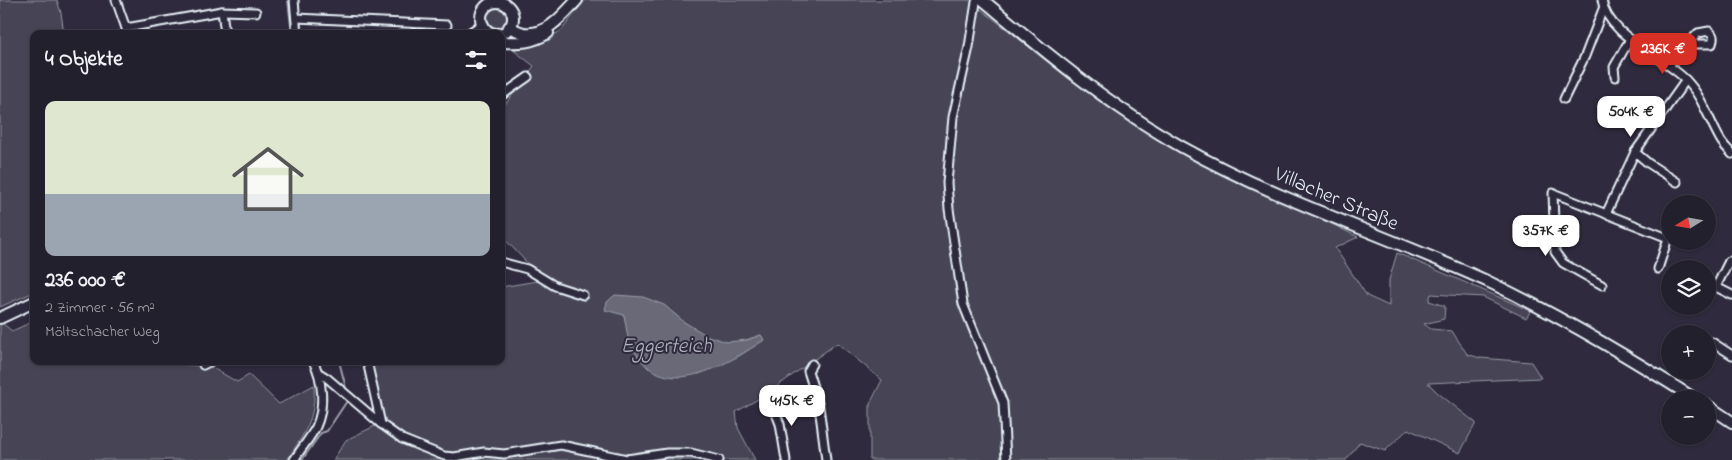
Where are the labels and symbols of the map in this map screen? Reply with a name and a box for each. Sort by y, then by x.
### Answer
pin: 236K € [1622,32,1704,75]
pin: 504K € [1590,96,1672,138]
street label: Villacher Straße [1269,160,1404,240]
north arrow [1661,195,1716,250]
pin: 357K € [1505,214,1587,257]
water label: Eggerteich [620,331,712,363]
pin: 415K € [751,384,833,427]

